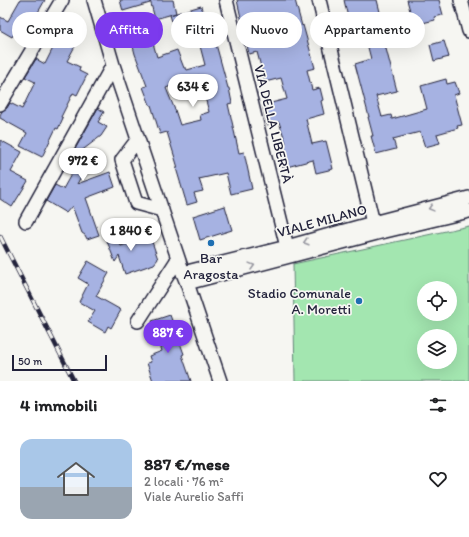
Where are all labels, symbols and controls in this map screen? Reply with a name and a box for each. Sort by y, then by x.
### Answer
chip: Compra [12,12,87,48]
chip: Affitta [95,12,163,48]
chip: Filtri [171,12,228,48]
chip: Nuovo [236,12,302,48]
chip: Appartamento [310,12,425,48]
street label: VIA DELLA LIBERTÀ [250,63,296,185]
pin: 634 € [165,74,221,108]
text: 634 € [177,79,209,94]
pin: 972 € [55,148,111,182]
text: 972 € [68,153,98,168]
street label: VIALE MILANO [275,201,369,241]
one-way arrow [428,203,435,212]
pin: 1 840 € [94,218,168,252]
text: 1 840 € [110,223,152,238]
one-way arrow [302,237,309,246]
marker: Bar Aragosta [206,238,216,248]
place label: Bar Aragosta [184,250,239,283]
one-way arrow [248,262,255,271]
map controls [417,281,457,369]
button: locate [417,281,457,321]
place label: Stadio Comunale A. Moretti [248,285,351,318]
marker: Stadio Comunale A. Moretti [354,296,364,306]
pin: 887 € [140,320,196,354]
text: 887 € [152,325,184,340]
button: layers [417,329,457,369]
scale bar [12,353,107,372]
text: 50 m [18,355,42,368]
icon: filters [427,394,449,416]
text: 4 immobili [20,395,97,415]
text: 887 €/mese [144,454,230,474]
icon: home [52,455,100,503]
icon: heart [427,468,449,490]
text: 2 locali · 76 m² [144,474,224,489]
text: Viale Aurelio Saffi [144,489,244,504]

